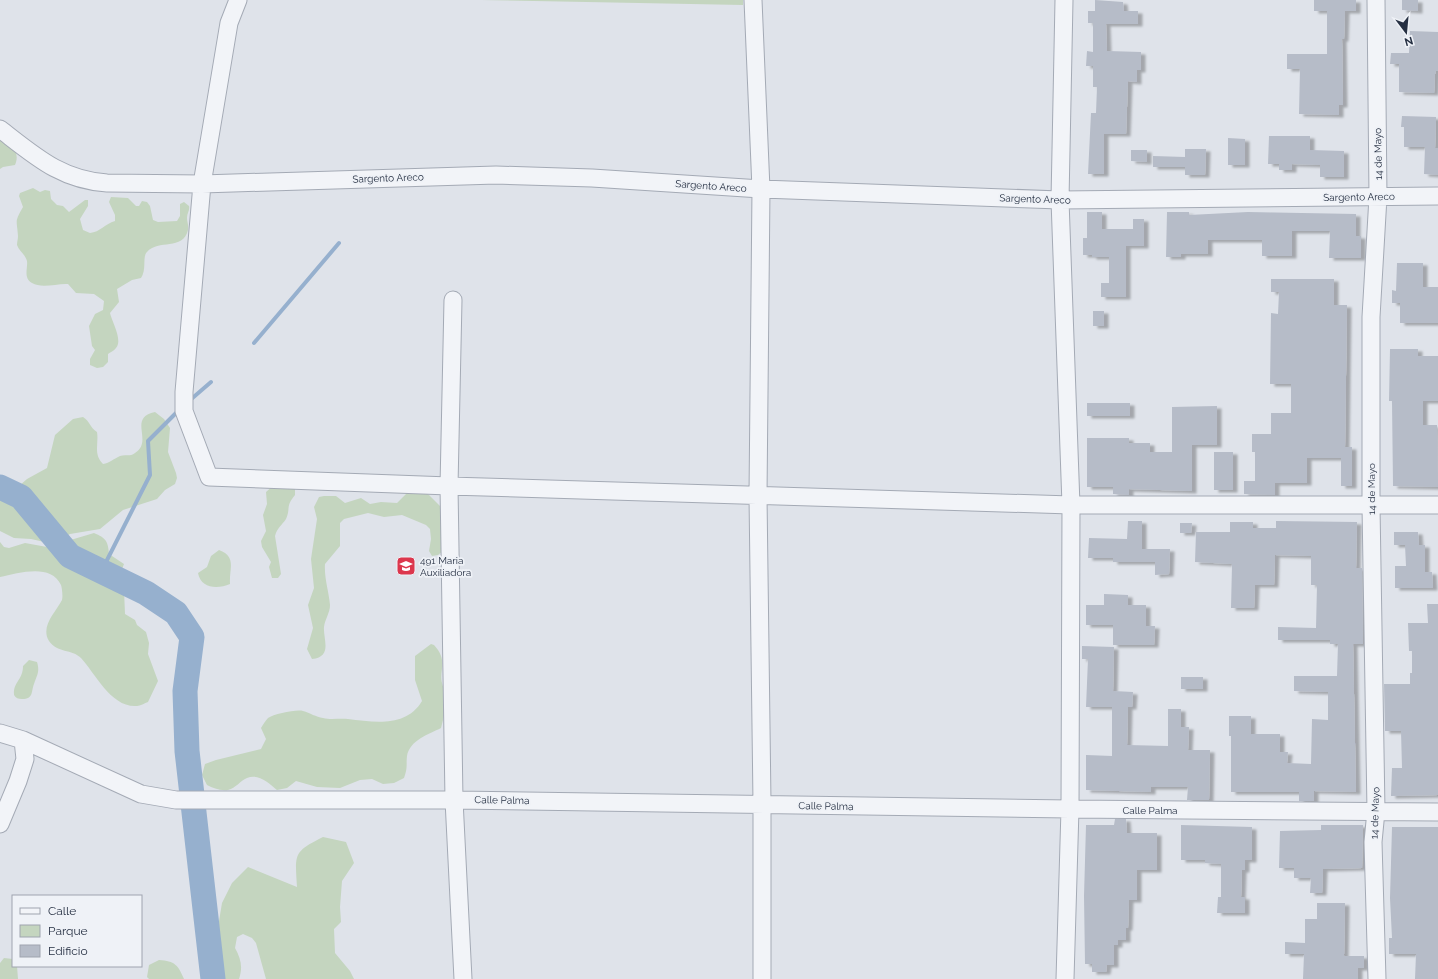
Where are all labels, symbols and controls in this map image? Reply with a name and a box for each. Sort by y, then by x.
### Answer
north arrow [1386,12,1426,52]
text: N [1403,34,1414,49]
street label: 14 de Mayo [1372,128,1384,180]
street label: Sargento Areco [352,171,424,185]
street label: Sargento Areco [675,178,747,194]
street label: Sargento Areco [1323,191,1395,203]
street label: Sargento Areco [999,192,1071,206]
street label: 14 de Mayo [1366,463,1377,515]
school or university icon: 491 Maria Auxiliadora [395,555,417,577]
place label: 491 Maria Auxiliadora [420,555,471,578]
street label: 14 de Mayo [1369,787,1381,839]
street label: Calle Palma [474,794,530,806]
street label: Calle Palma [798,800,854,812]
street label: Calle Palma [1122,805,1178,816]
legend [12,895,142,967]
text: Calle [48,904,76,918]
text: Parque [48,924,88,938]
text: Edificio [48,944,88,958]

